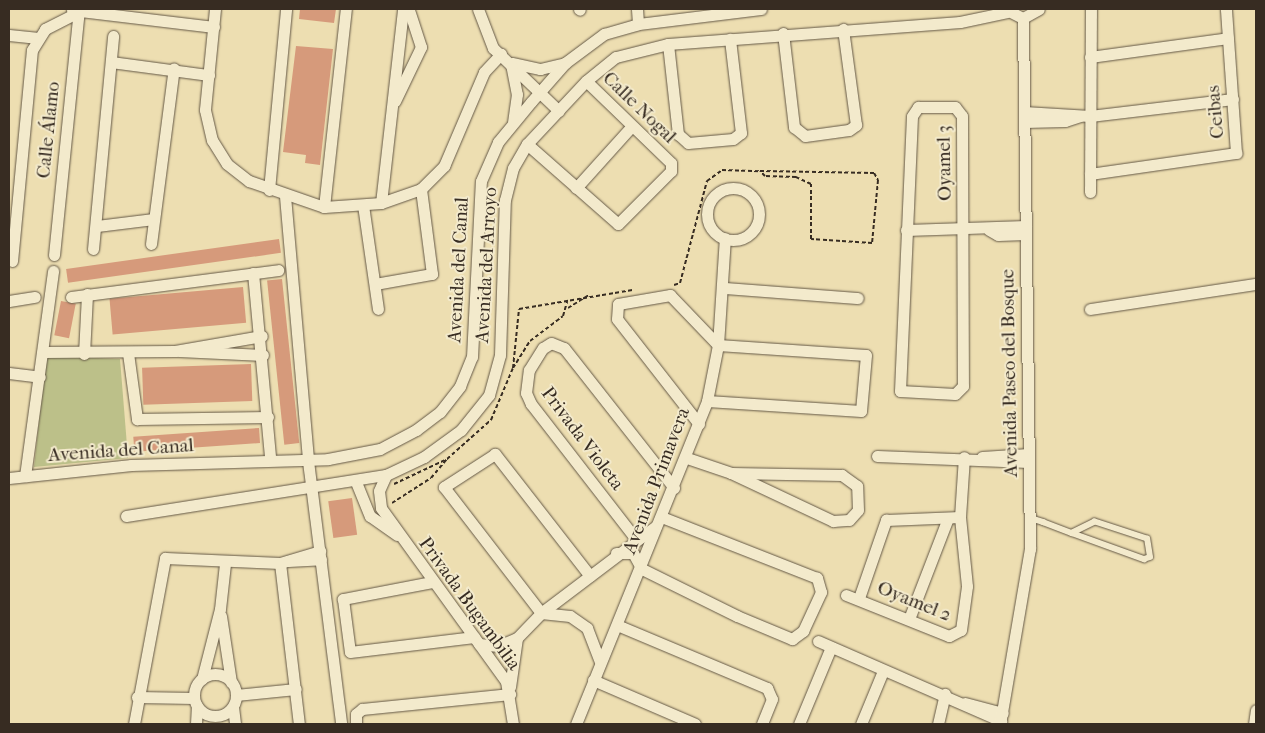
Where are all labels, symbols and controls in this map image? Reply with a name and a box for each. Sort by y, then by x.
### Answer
street label: Calle Nogal [598,67,680,149]
street label: Calle Álamo [33,81,65,179]
street label: Ceibas [1202,84,1230,140]
street label: Oyamel 3 [933,125,957,201]
street label: Avenida del Arroyo [472,187,502,343]
street label: Avenida del Canal [444,197,474,343]
street label: Avenida Paseo del Bosque [997,269,1023,477]
street label: Privada Violeta [536,383,628,495]
street label: Avenida Primavera [619,405,695,557]
street label: Avenida del Canal [47,435,195,467]
street label: Privada Bugambilia [413,533,525,675]
street label: Oyamel 2 [874,577,954,627]

